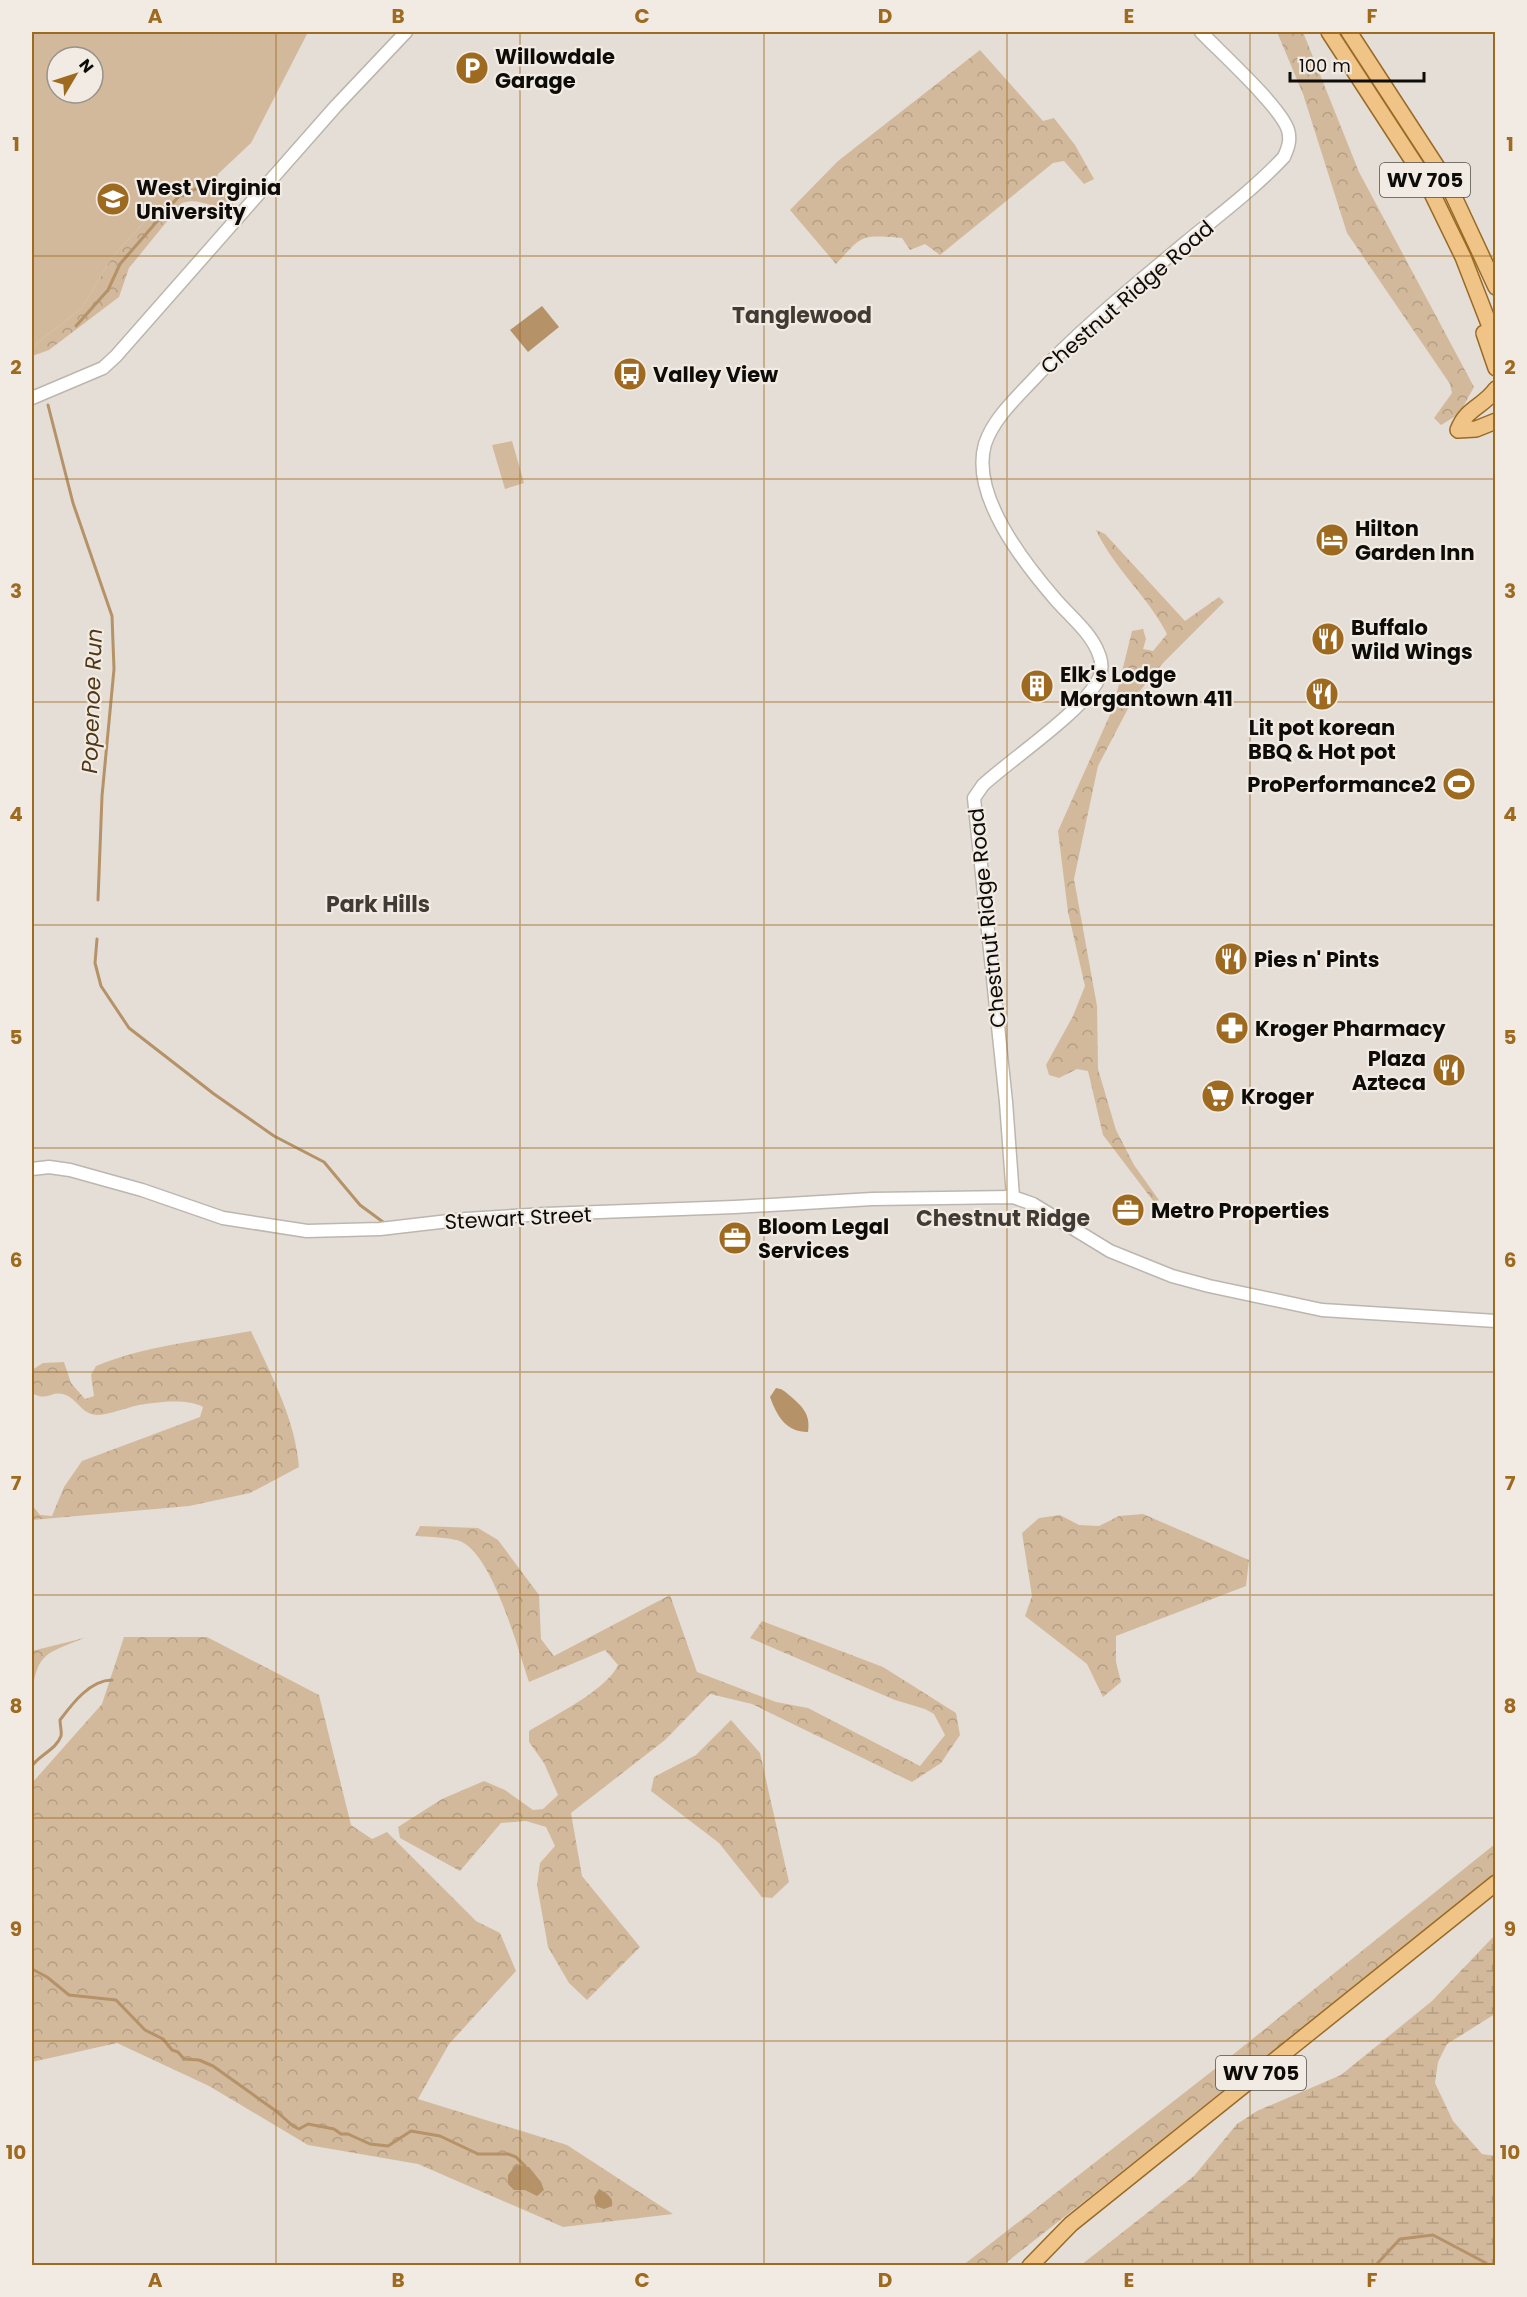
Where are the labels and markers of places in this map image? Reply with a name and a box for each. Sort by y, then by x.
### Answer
place label: Willowdale Garage [495,42,615,95]
parking icon: Willowdale Garage [454,50,490,86]
place label: West Virginia University [136,173,281,226]
school or university icon: West Virginia University [95,181,131,217]
bus stop icon: Valley View [612,356,648,392]
place label: Valley View [653,360,779,389]
place label: Hilton Garden Inn [1355,514,1475,567]
hotel icon: Hilton Garden Inn [1314,522,1350,558]
place label: Buffalo Wild Wings [1351,613,1473,666]
restaurant icon: Buffalo Wild Wings [1310,621,1346,657]
place label: Elk's Lodge Morgantown 411 [1060,660,1233,713]
building icon: Elk's Lodge Morgantown 411 [1019,668,1055,704]
restaurant icon: Lit pot korean BBQ & Hot pot [1304,676,1340,712]
place label: Lit pot korean BBQ & Hot pot [1248,713,1396,766]
sports icon: ProPerformance2 [1441,766,1477,802]
place label: ProPerformance2 [1247,770,1436,799]
restaurant icon: Pies n' Pints [1213,941,1249,977]
place label: Pies n' Pints [1254,945,1379,974]
pharmacy icon: Kroger Pharmacy [1214,1010,1250,1046]
place label: Kroger Pharmacy [1255,1014,1446,1043]
place label: Plaza Azteca [1352,1044,1426,1097]
restaurant icon: Plaza Azteca [1431,1052,1467,1088]
supermarket icon: Kroger [1200,1078,1236,1114]
place label: Kroger [1241,1082,1314,1111]
office icon: Metro Properties [1110,1192,1146,1228]
place label: Metro Properties [1151,1196,1330,1225]
place label: Bloom Legal Services [758,1212,889,1265]
office icon: Bloom Legal Services [717,1220,753,1256]

